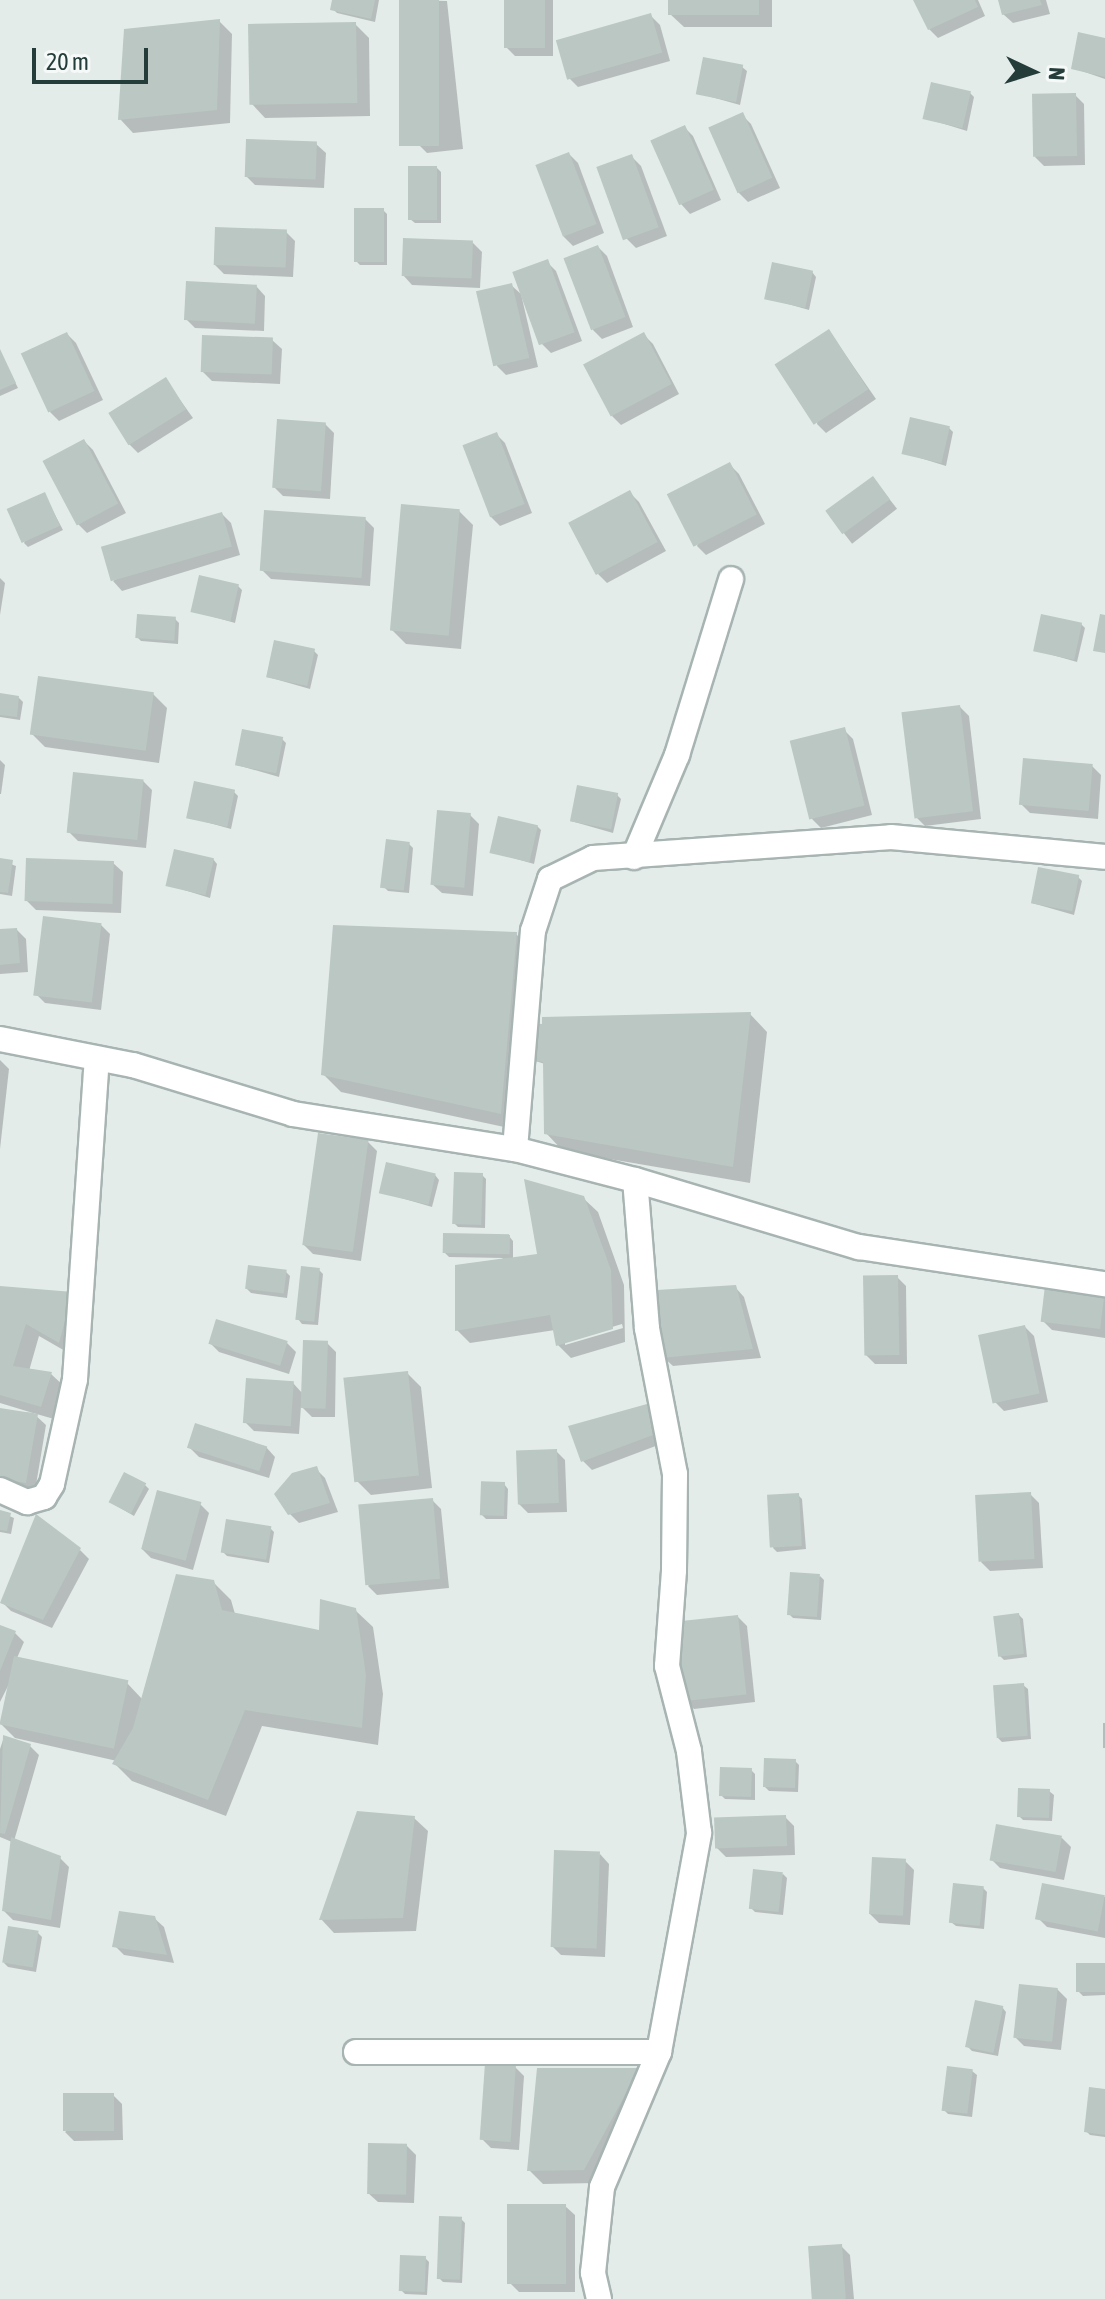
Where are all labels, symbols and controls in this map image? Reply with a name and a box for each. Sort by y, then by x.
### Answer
scale bar [36,32,152,82]
north arrow [993,32,1073,112]
text: 20 m [46,48,89,75]
text: N [1044,66,1070,81]

